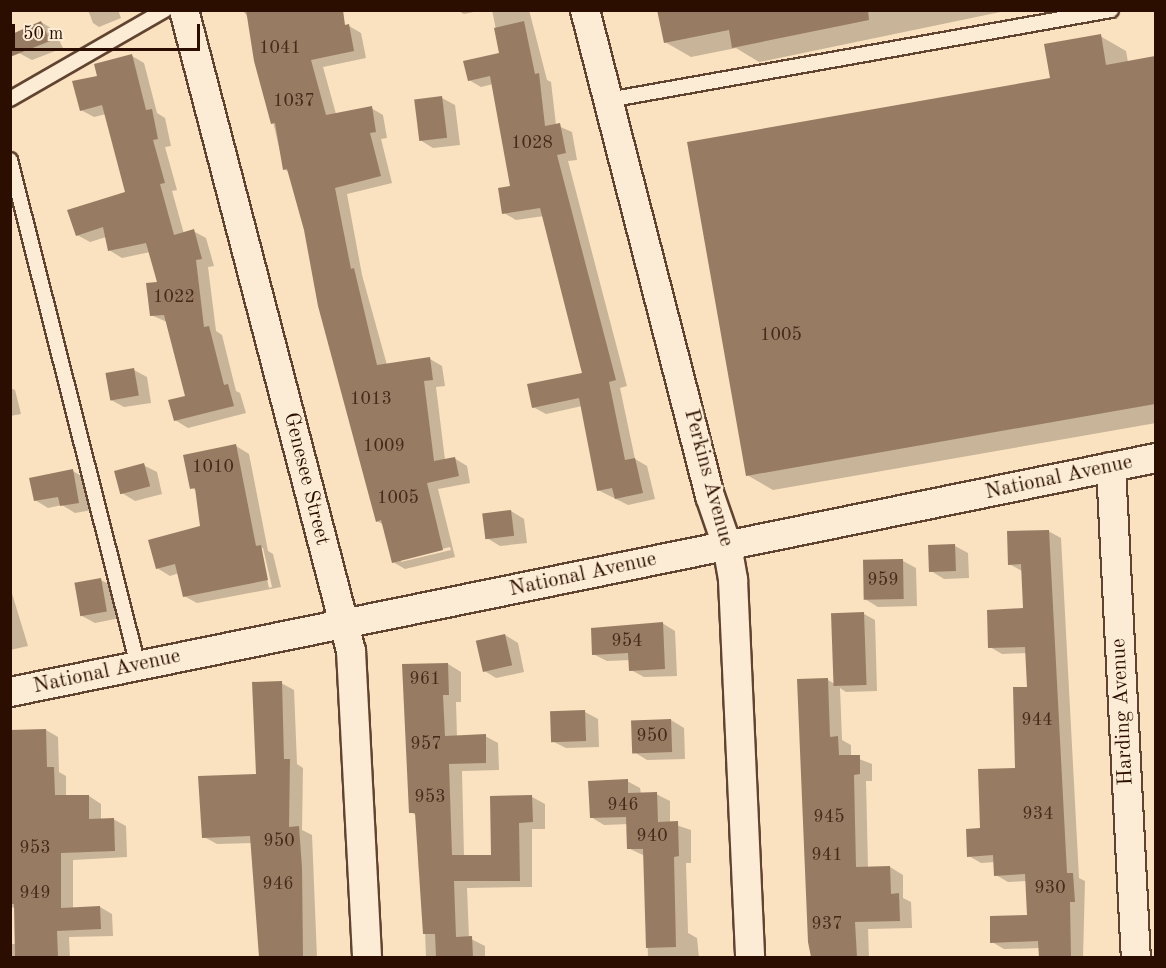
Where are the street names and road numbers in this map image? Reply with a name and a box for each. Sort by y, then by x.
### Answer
street label: Perkins Avenue [678,407,738,549]
street label: Genesee Street [277,410,335,548]
street label: National Avenue [983,450,1135,506]
street label: National Avenue [507,547,659,603]
street label: Harding Avenue [1107,638,1139,786]
street label: National Avenue [31,644,183,700]

